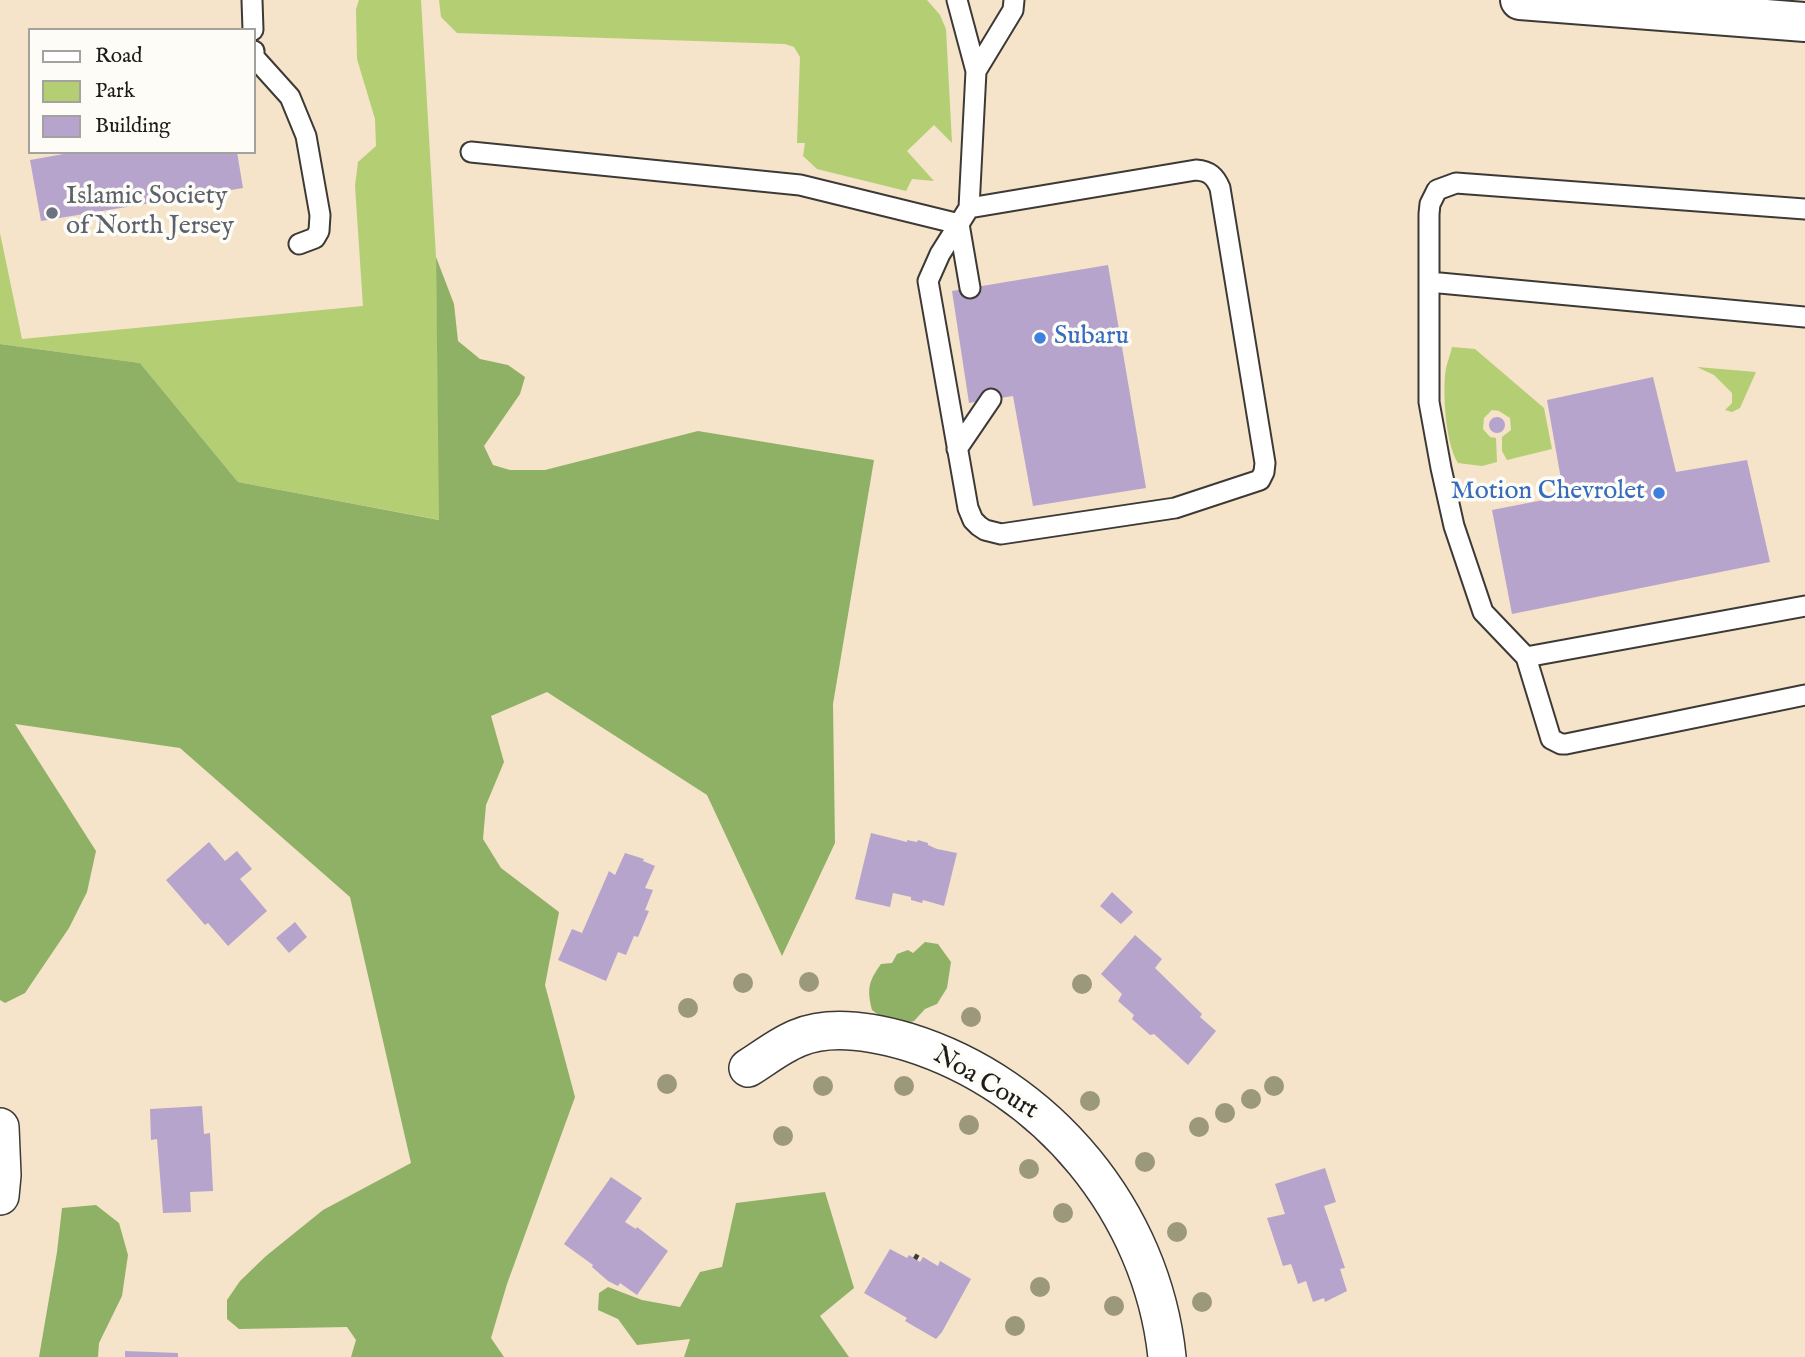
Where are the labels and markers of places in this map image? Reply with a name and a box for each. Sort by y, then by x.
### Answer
place label: Islamic Society of North Jersey [66,182,234,244]
marker: Islamic Society of North Jersey [44,205,60,221]
place label: Subaru [1054,322,1129,354]
marker: Subaru [1032,330,1048,346]
place label: Motion Chevrolet [1450,477,1645,509]
marker: Motion Chevrolet [1651,485,1667,501]

